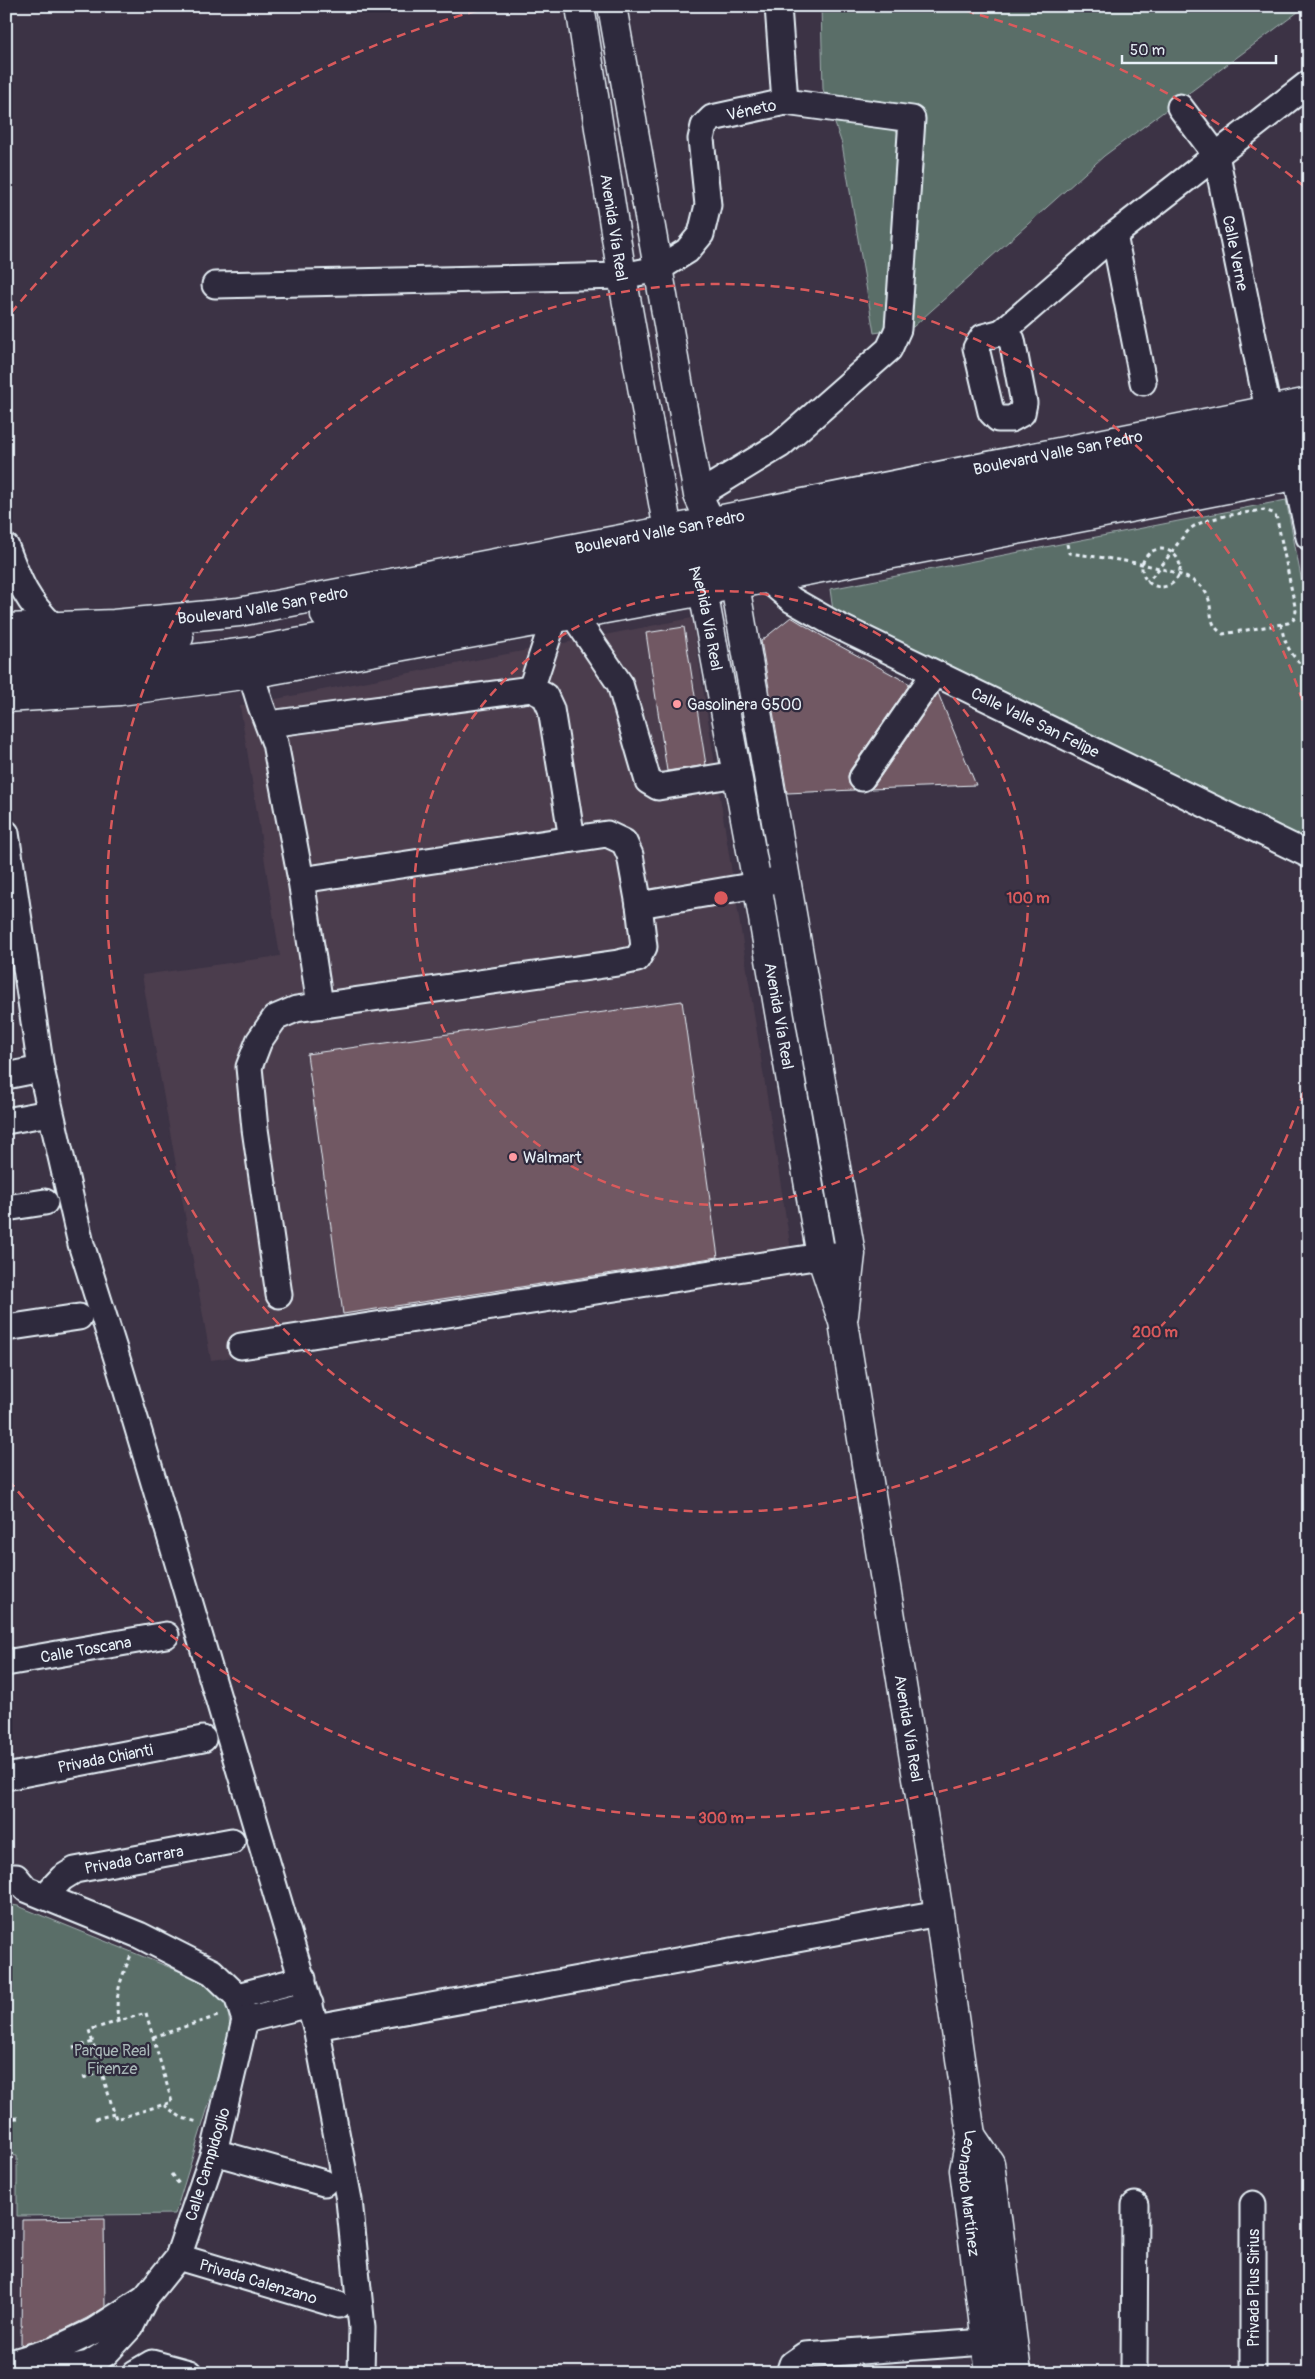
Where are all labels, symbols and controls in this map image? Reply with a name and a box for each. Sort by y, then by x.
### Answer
scale bar [1122,32,1276,64]
text: 50 m [1130,41,1165,60]
street label: Véneto [725,95,779,125]
street label: Avenida Vía Real [595,172,632,283]
street label: Calle Verne [1218,214,1252,293]
street label: Boulevard Valle San Pedro [972,426,1145,480]
street label: Boulevard Valle San Pedro [573,506,747,559]
street label: Avenida Vía Real [684,560,727,672]
street label: Boulevard Valle San Pedro [177,582,350,629]
street label: Calle Valle San Felipe [967,683,1103,763]
place label: Gasolinera G500 [687,695,802,715]
marker: Gasolinera G500 [671,698,683,710]
centre of rings [712,889,730,907]
text: 100 m [1007,889,1049,908]
street label: Avenida Vía Real [760,961,798,1071]
place label: Walmart [523,1148,582,1168]
marker: Walmart [507,1151,519,1163]
text: 200 m [1132,1323,1178,1342]
street label: Calle Toscana [39,1632,133,1668]
street label: Avenida Vía Real [889,1673,927,1784]
street label: Privada Chianti [56,1740,155,1778]
text: 300 m [698,1809,744,1828]
street label: Privada Carrara [83,1841,185,1879]
park label: Parque Real Firenze [74,2041,150,2079]
street label: Calle Campidoglio [181,2105,235,2223]
street label: Leonardo Martínez [953,2129,984,2258]
street label: Privada Plus Sirius [1244,2229,1264,2347]
street label: Privada Calenzano [197,2255,320,2309]

